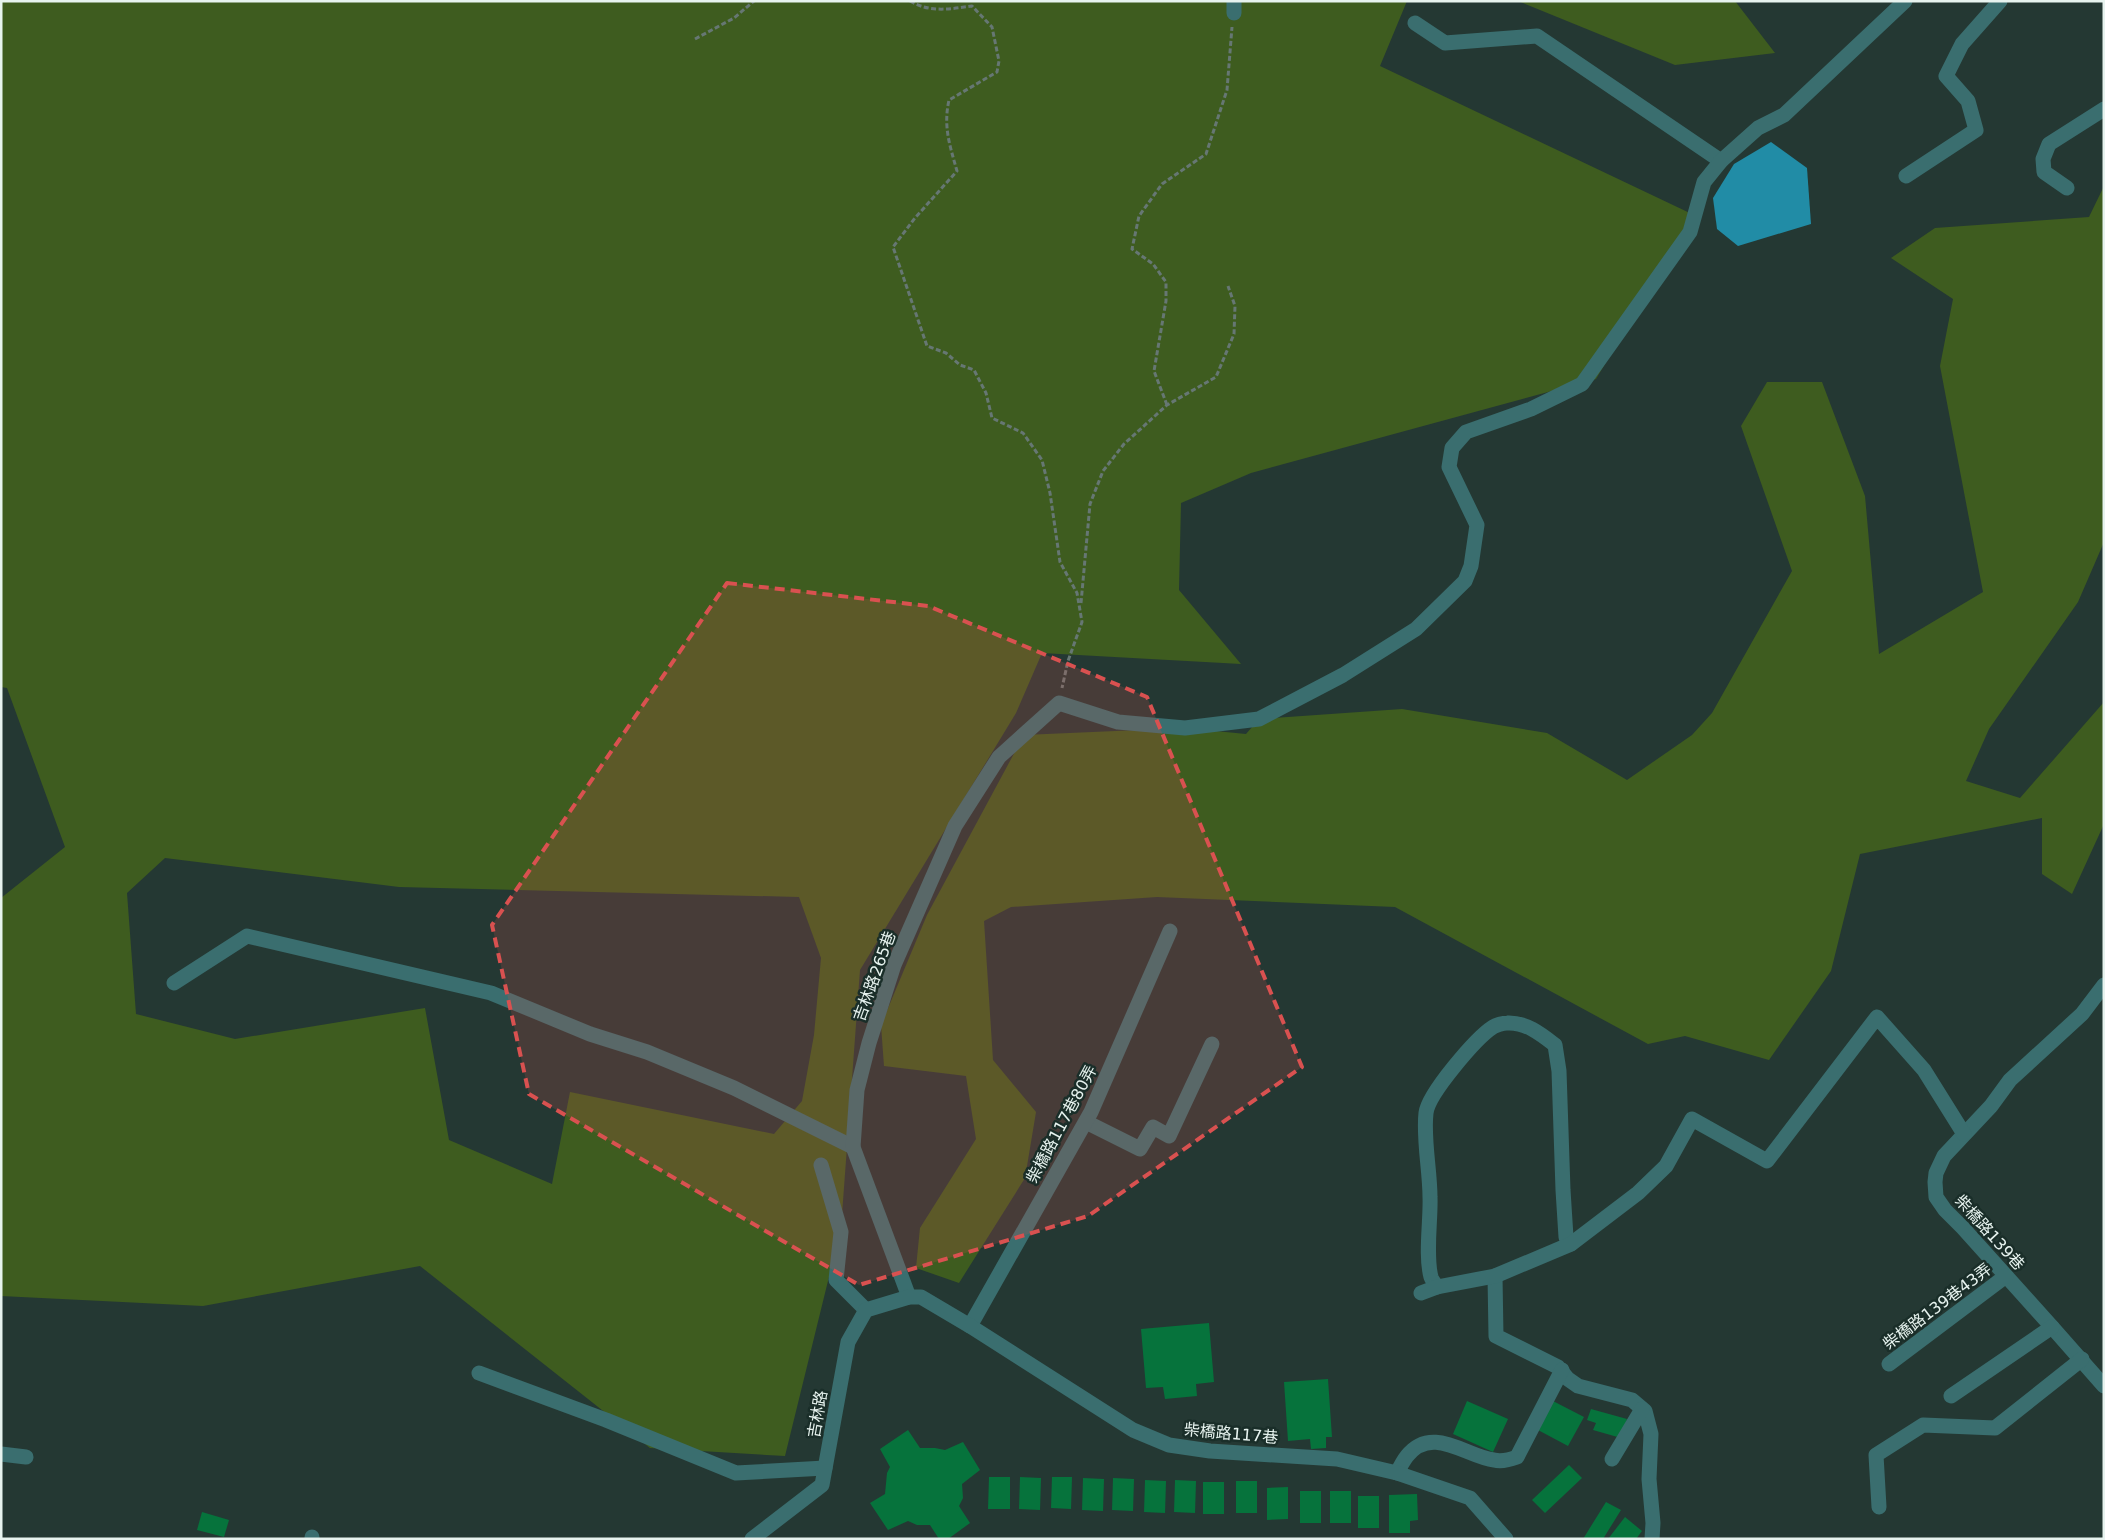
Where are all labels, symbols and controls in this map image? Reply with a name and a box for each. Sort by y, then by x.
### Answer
street label: 吉林路265巷 [849,928,900,1024]
street label: 柴橋路117巷80弄 [1022,1062,1101,1186]
street label: 柴橋路139巷 [1951,1191,2028,1274]
street label: 柴橋路139巷43弄 [1879,1259,1995,1353]
street label: 吉林路 [804,1389,831,1439]
street label: 柴橋路117巷 [1183,1420,1279,1447]

